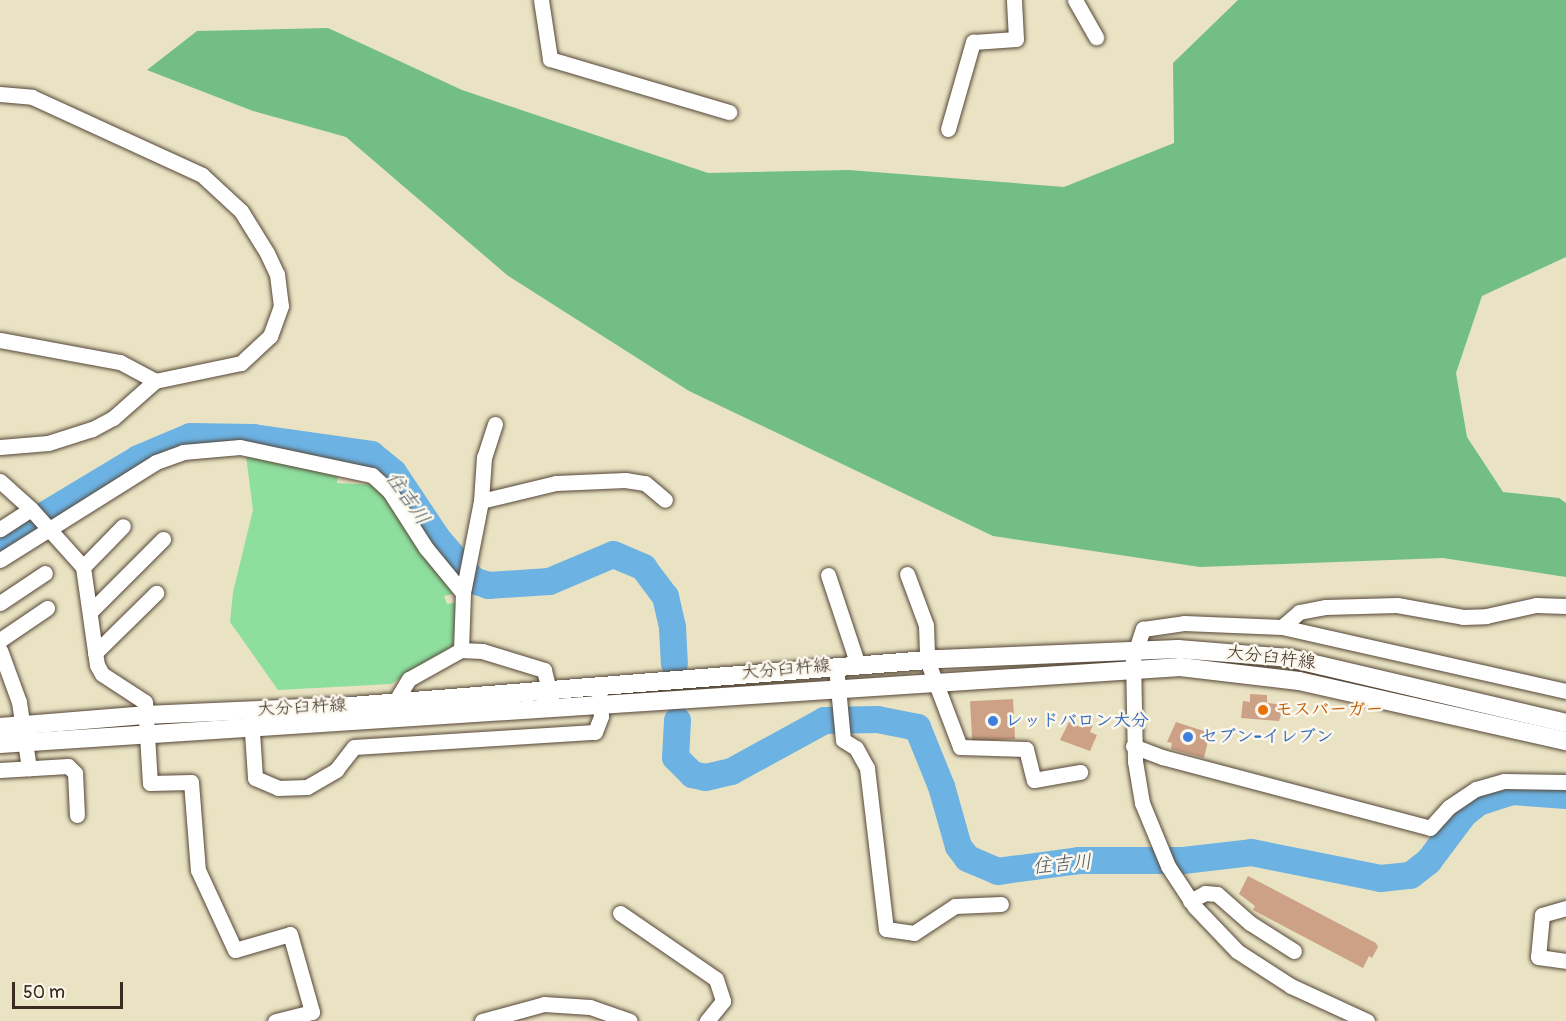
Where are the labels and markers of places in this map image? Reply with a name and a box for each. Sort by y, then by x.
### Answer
place label: モスバーガー [1275,699,1383,721]
marker: モスバーガー [1256,703,1270,717]
place label: レッドバロン大分 [1005,710,1149,732]
marker: レッドバロン大分 [986,714,1000,728]
place label: セブン-イレブン [1200,726,1334,748]
marker: セブン-イレブン [1181,730,1195,744]

